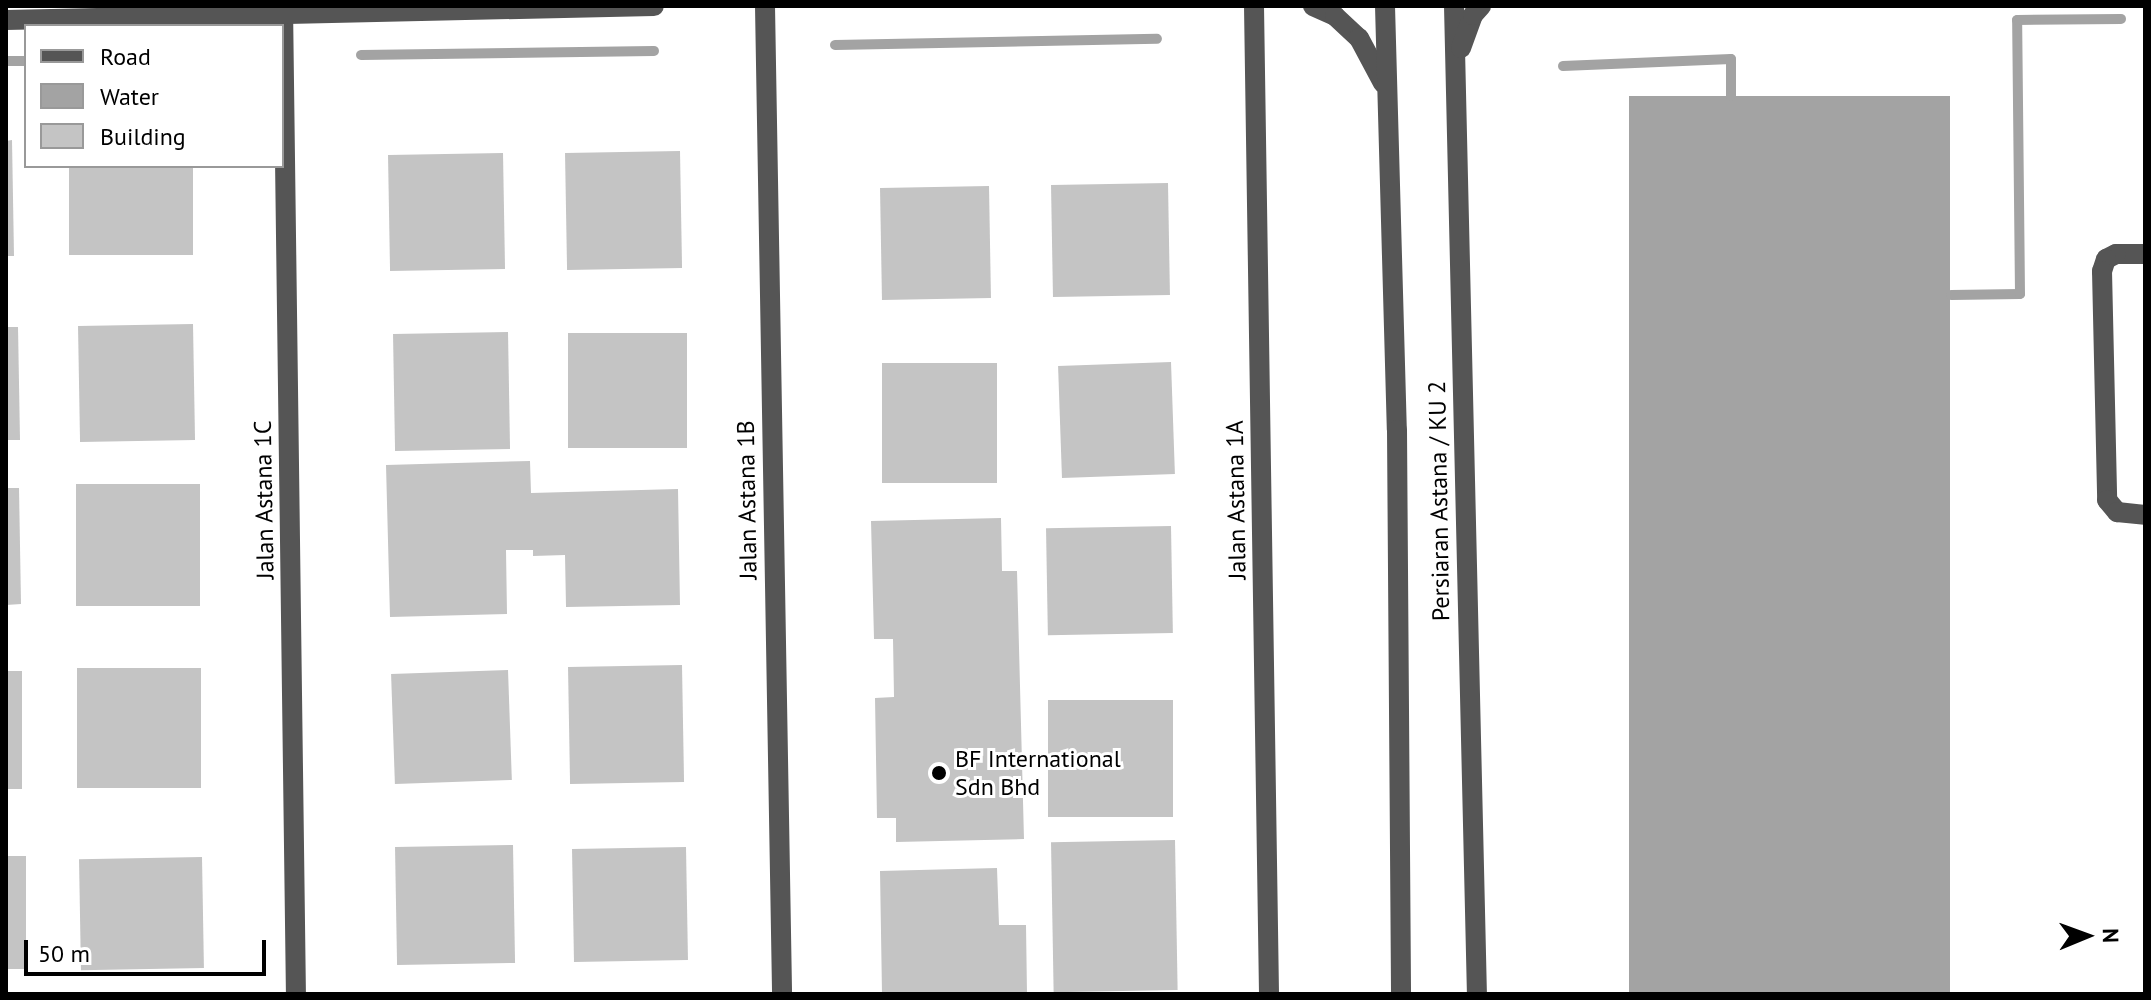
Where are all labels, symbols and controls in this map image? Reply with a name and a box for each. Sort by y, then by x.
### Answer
legend [24,24,284,168]
text: Road [100,41,151,72]
text: Water [100,81,159,112]
text: Building [100,121,186,152]
street label: Persiaran Astana / KU 2 [1422,380,1456,622]
street label: Jalan Astana 1C [248,420,280,580]
street label: Jalan Astana 1B [731,420,763,580]
street label: Jalan Astana 1A [1220,420,1252,580]
place label: BF International Sdn Bhd [955,745,1121,801]
marker: BF International Sdn Bhd [930,764,948,782]
north arrow [2047,896,2127,976]
scale bar [28,924,270,974]
text: N [2097,928,2125,943]
text: 50 m [38,938,90,969]

